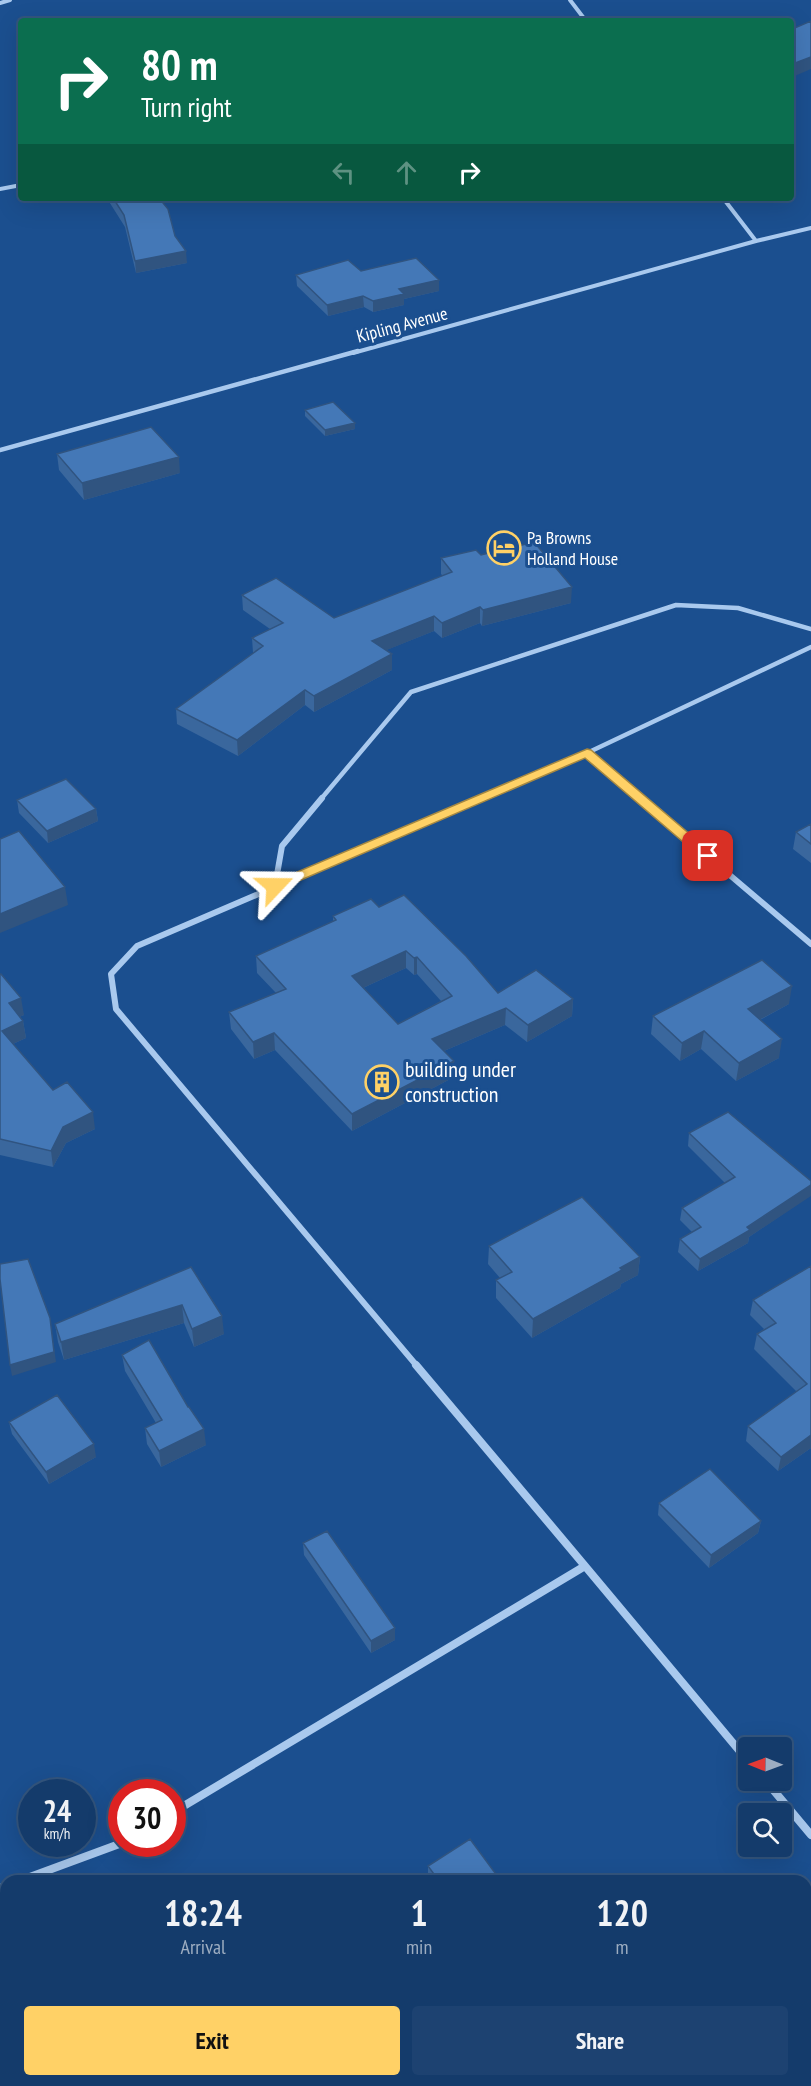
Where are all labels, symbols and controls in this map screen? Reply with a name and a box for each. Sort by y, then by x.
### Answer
text: 80 m [141,37,218,92]
icon: right [42,42,120,120]
text: Turn right [141,90,232,124]
icon: left [327,156,360,189]
icon: ahead [390,156,423,189]
icon: right [453,156,486,189]
street label: Kipling Avenue [354,301,450,348]
place label: Pa Browns Holland House [527,526,618,570]
hotel icon: Pa Browns Holland House [486,530,522,566]
pin [682,830,733,881]
icon: arrive [691,839,724,872]
position arrow [243,854,307,918]
place label: building under construction [405,1055,516,1108]
building icon: building under construction [364,1064,400,1100]
north arrow [738,1737,792,1791]
map controls [738,1737,792,1857]
speed limit sign: 30 [108,1779,186,1857]
text: 24 [43,1791,71,1830]
button: search [738,1803,792,1857]
text: km/h [44,1824,70,1843]
text: 18:24 [164,1889,242,1936]
text: 1 [410,1889,428,1936]
text: 120 [596,1889,648,1936]
text: Arrival [180,1934,226,1960]
text: min [406,1934,432,1960]
text: m [616,1934,629,1960]
button: Exit [24,2006,400,2075]
button: Share [412,2006,788,2075]

